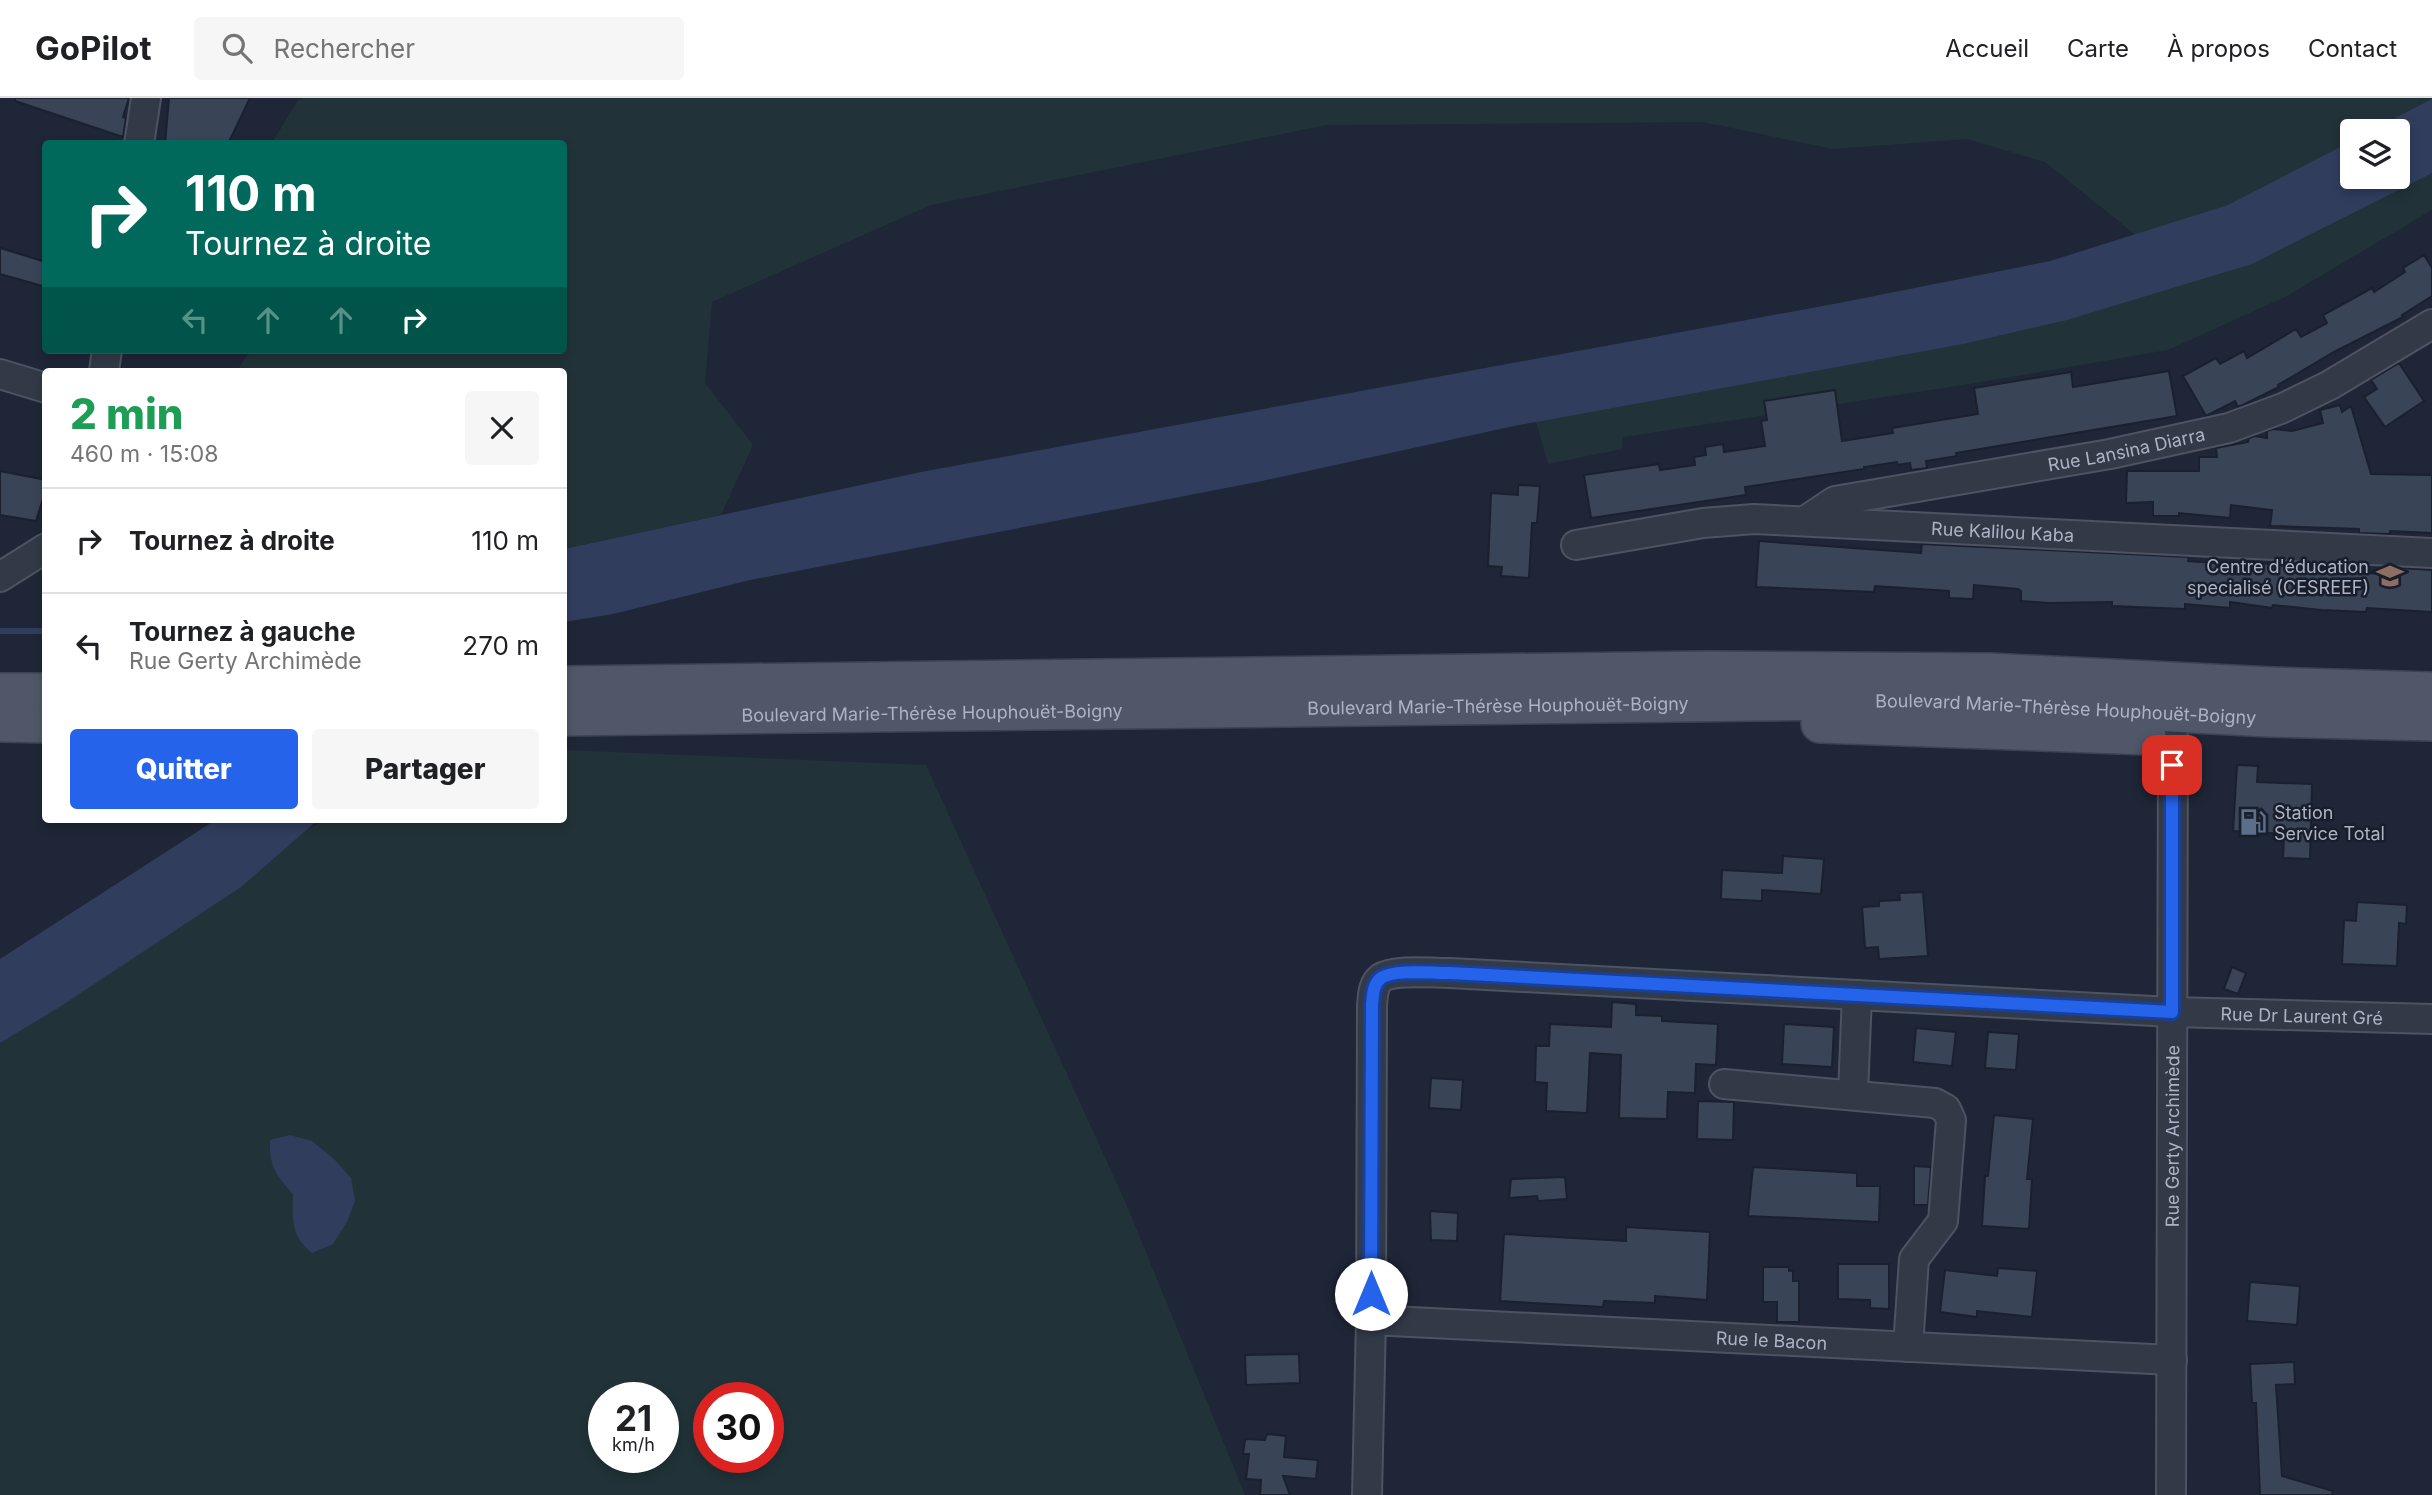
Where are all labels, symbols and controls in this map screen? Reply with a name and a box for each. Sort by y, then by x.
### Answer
search box [194,17,684,80]
text: GoPilot [35,28,152,68]
icon: search [218,29,256,67]
text: Rechercher [274,33,415,64]
text: Accueil [1945,34,2029,63]
text: Carte [2067,34,2129,63]
text: À propos [2167,34,2270,63]
text: Contact [2308,34,2397,63]
map controls [2340,119,2410,189]
button: layers [2340,119,2410,189]
text: 110 m [185,164,317,223]
icon: right [70,168,161,259]
text: Tournez à droite [185,224,431,263]
icon: left [176,301,214,339]
icon: ahead [249,301,287,339]
icon: ahead [322,301,360,339]
icon: right [395,301,433,339]
text: 2 min [70,388,184,439]
button: close [465,391,539,465]
street label: Rue Lansina Diarra [2046,423,2207,475]
text: 460 m · 15:08 [70,440,219,468]
street label: Rue Kalilou Kaba [1931,517,2075,546]
icon: right [70,522,108,560]
text: Tournez à droite [129,525,335,556]
text: 110 m [471,525,539,556]
place label: Centre d'éducation specialisé (CESREEF) [2187,556,2369,598]
school or university icon: Centre d'éducation specialisé (CESREEF) [2375,561,2405,591]
text: Tournez à gauche [129,616,355,647]
icon: left [70,627,108,665]
text: 270 m [462,630,539,661]
text: Rue Gerty Archimède [129,647,362,675]
street label: Boulevard Marie-Thérèse Houphouët-Boigny [1875,689,2257,728]
street label: Boulevard Marie-Thérèse Houphouët-Boigny [1307,692,1689,718]
street label: Boulevard Marie-Thérèse Houphouët-Boigny [741,699,1123,725]
button: Quitter [70,729,298,809]
button: Partager [312,729,539,809]
pin [2142,735,2202,795]
icon: arrive [2153,746,2191,784]
place label: Station Service Total [2274,802,2385,844]
fuel station icon: Station Service Total [2238,807,2268,837]
street label: Rue Dr Laurent Gré [2220,1003,2383,1028]
street label: Rue Gerty Archimède [2161,1045,2183,1227]
position arrow [1334,1257,1408,1331]
street label: Rue le Bacon [1715,1327,1828,1353]
speed limit sign: 30 [693,1382,784,1473]
text: 21 [615,1397,652,1439]
text: km/h [612,1434,655,1455]

